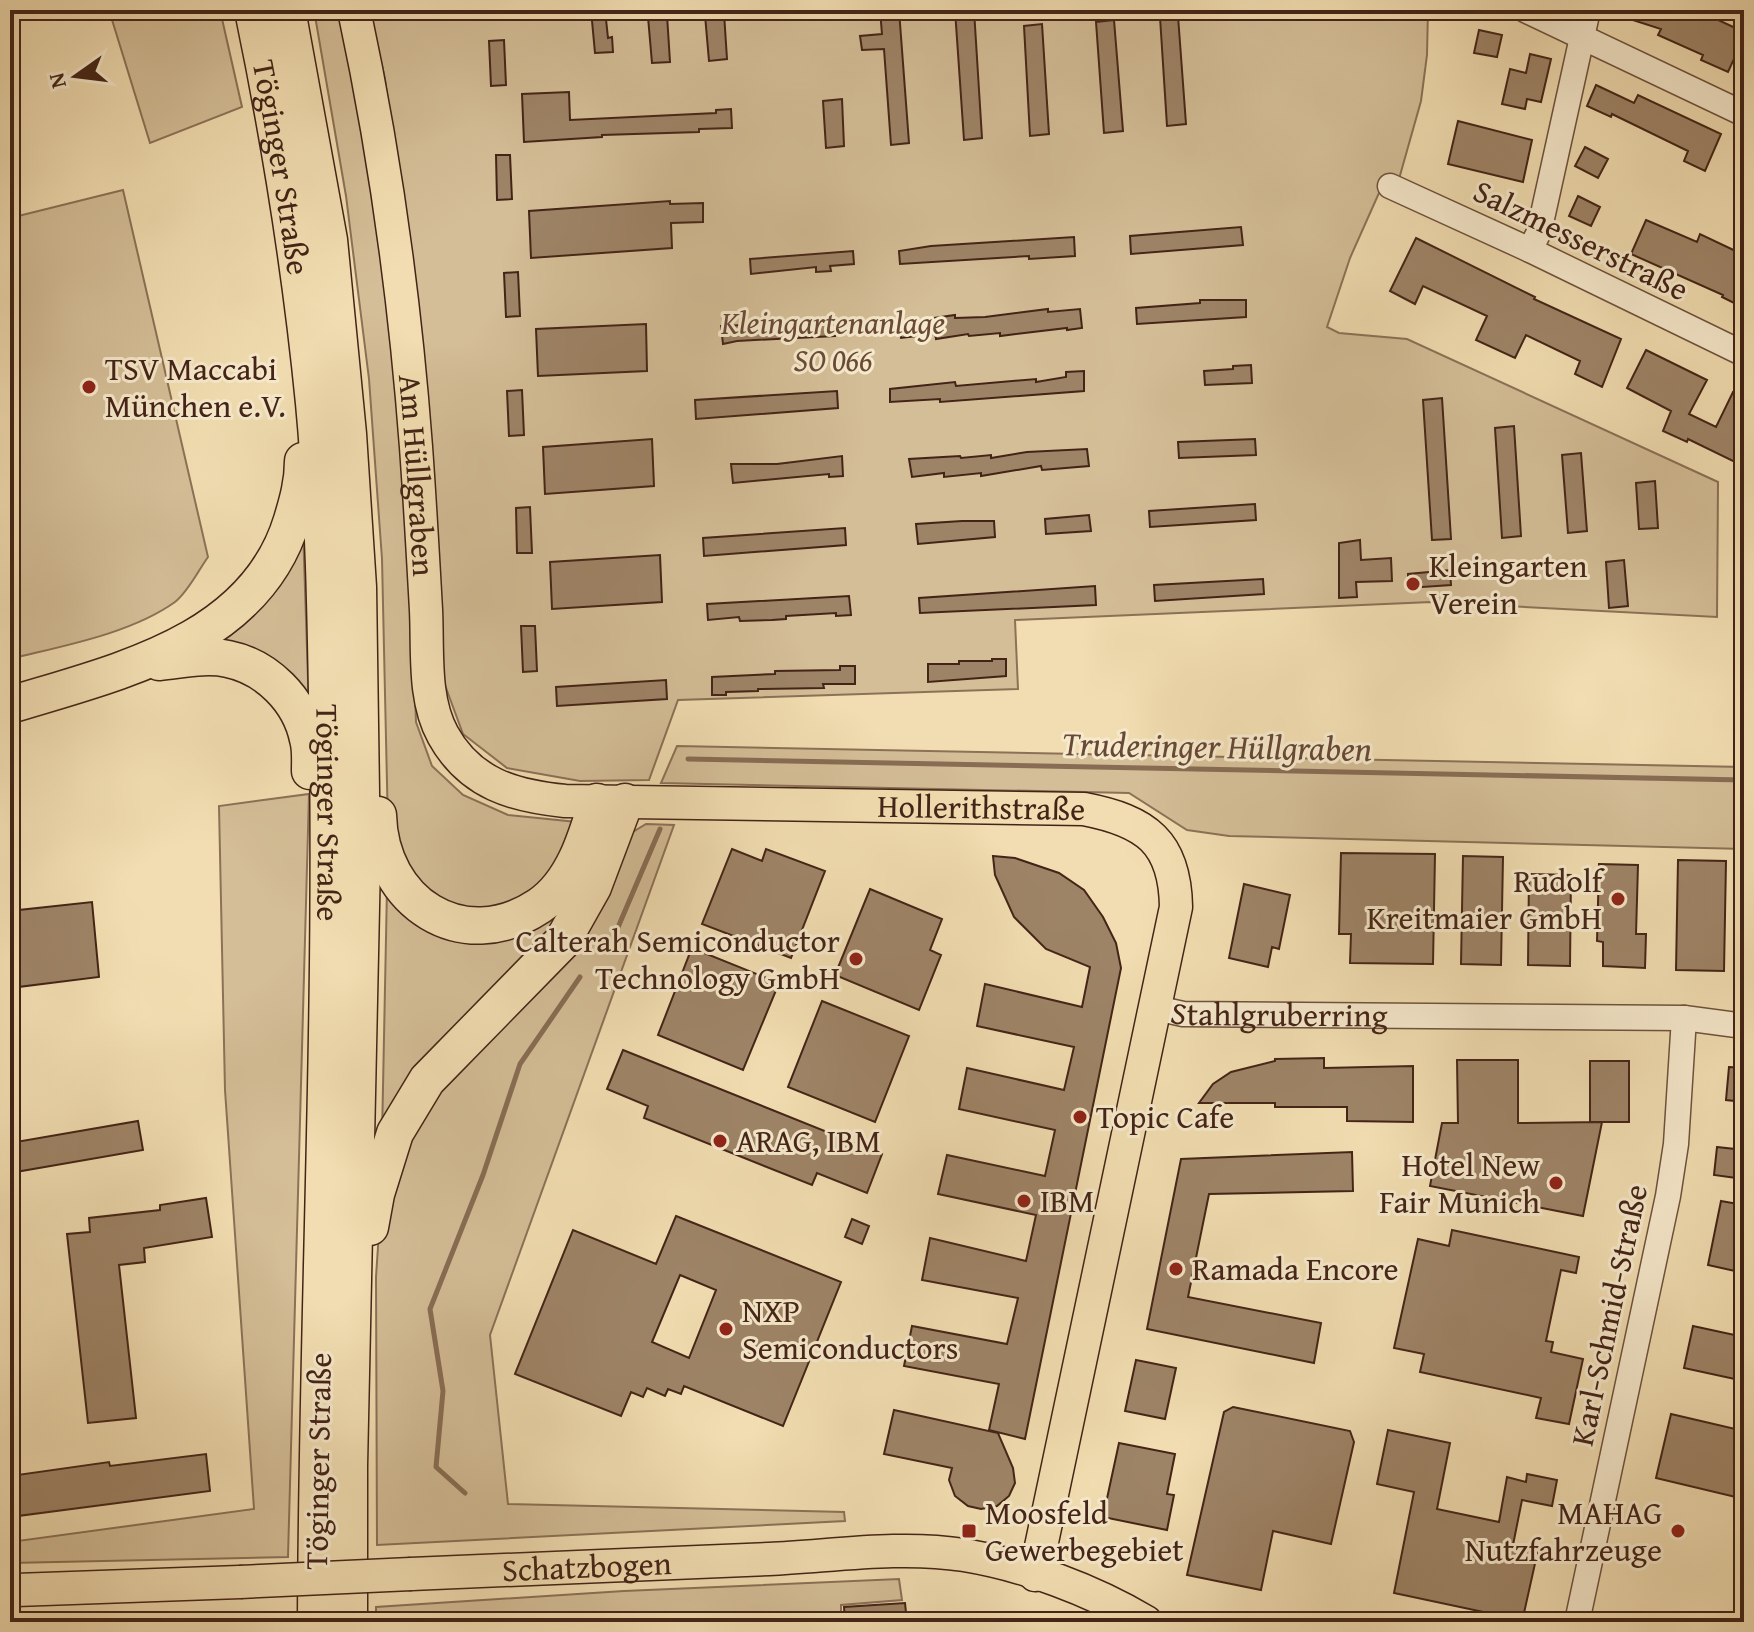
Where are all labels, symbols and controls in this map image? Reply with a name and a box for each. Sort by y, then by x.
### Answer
north arrow [36,36,116,116]
street label: Töginger Straße [241,56,323,278]
text: N [39,70,74,92]
street label: Salzmesserstraße [1466,167,1697,312]
park label: Kleingartenanlage SO 066 [720,299,945,383]
place label: TSV Maccabi München e.V. [105,345,286,429]
street label: Am Hüllgraben [387,372,448,578]
marker: TSV Maccabi München e.V. [80,378,98,396]
place label: Kleingarten Verein [1429,542,1587,626]
marker: Kleingarten Verein [1404,575,1422,593]
street label: Töginger Straße [304,704,353,921]
water label: Truderinger Hüllgraben [1062,718,1372,773]
street label: Hollerithstraße [877,782,1086,832]
place label: Rudolf Kreitmaier GmbH [1367,857,1606,941]
marker: Rudolf Kreitmaier GmbH [1609,890,1627,908]
place label: Calterah Semiconductor Technology GmbH [516,917,840,1001]
marker: Calterah Semiconductor Technology GmbH [847,950,865,968]
street label: Stahlgruberring [1167,988,1388,1039]
place label: Topic Cafe [1096,1093,1234,1140]
marker: Topic Cafe [1071,1108,1089,1126]
place label: ARAG, IBM [736,1117,881,1164]
marker: ARAG, IBM [711,1132,729,1150]
place label: Hotel New Fair Munich [1379,1141,1540,1225]
marker: Hotel New Fair Munich [1547,1174,1565,1192]
place label: IBM [1040,1177,1094,1224]
street label: Karl-Schmid-Straße [1558,1180,1659,1450]
marker: IBM [1015,1192,1033,1210]
place label: Ramada Encore [1192,1245,1398,1292]
marker: Ramada Encore [1167,1260,1185,1278]
place label: NXP Semiconductors [742,1287,958,1371]
marker: NXP Semiconductors [717,1320,735,1338]
street label: Töginger Straße [292,1352,343,1570]
place label: Moosfeld Gewerbegebiet [985,1489,1184,1573]
place label: MAHAG Nutzfahrzeuge [1465,1489,1662,1573]
marker: Moosfeld Gewerbegebiet [960,1522,978,1540]
marker: MAHAG Nutzfahrzeuge [1669,1522,1687,1540]
street label: Schatzbogen [501,1539,673,1593]

